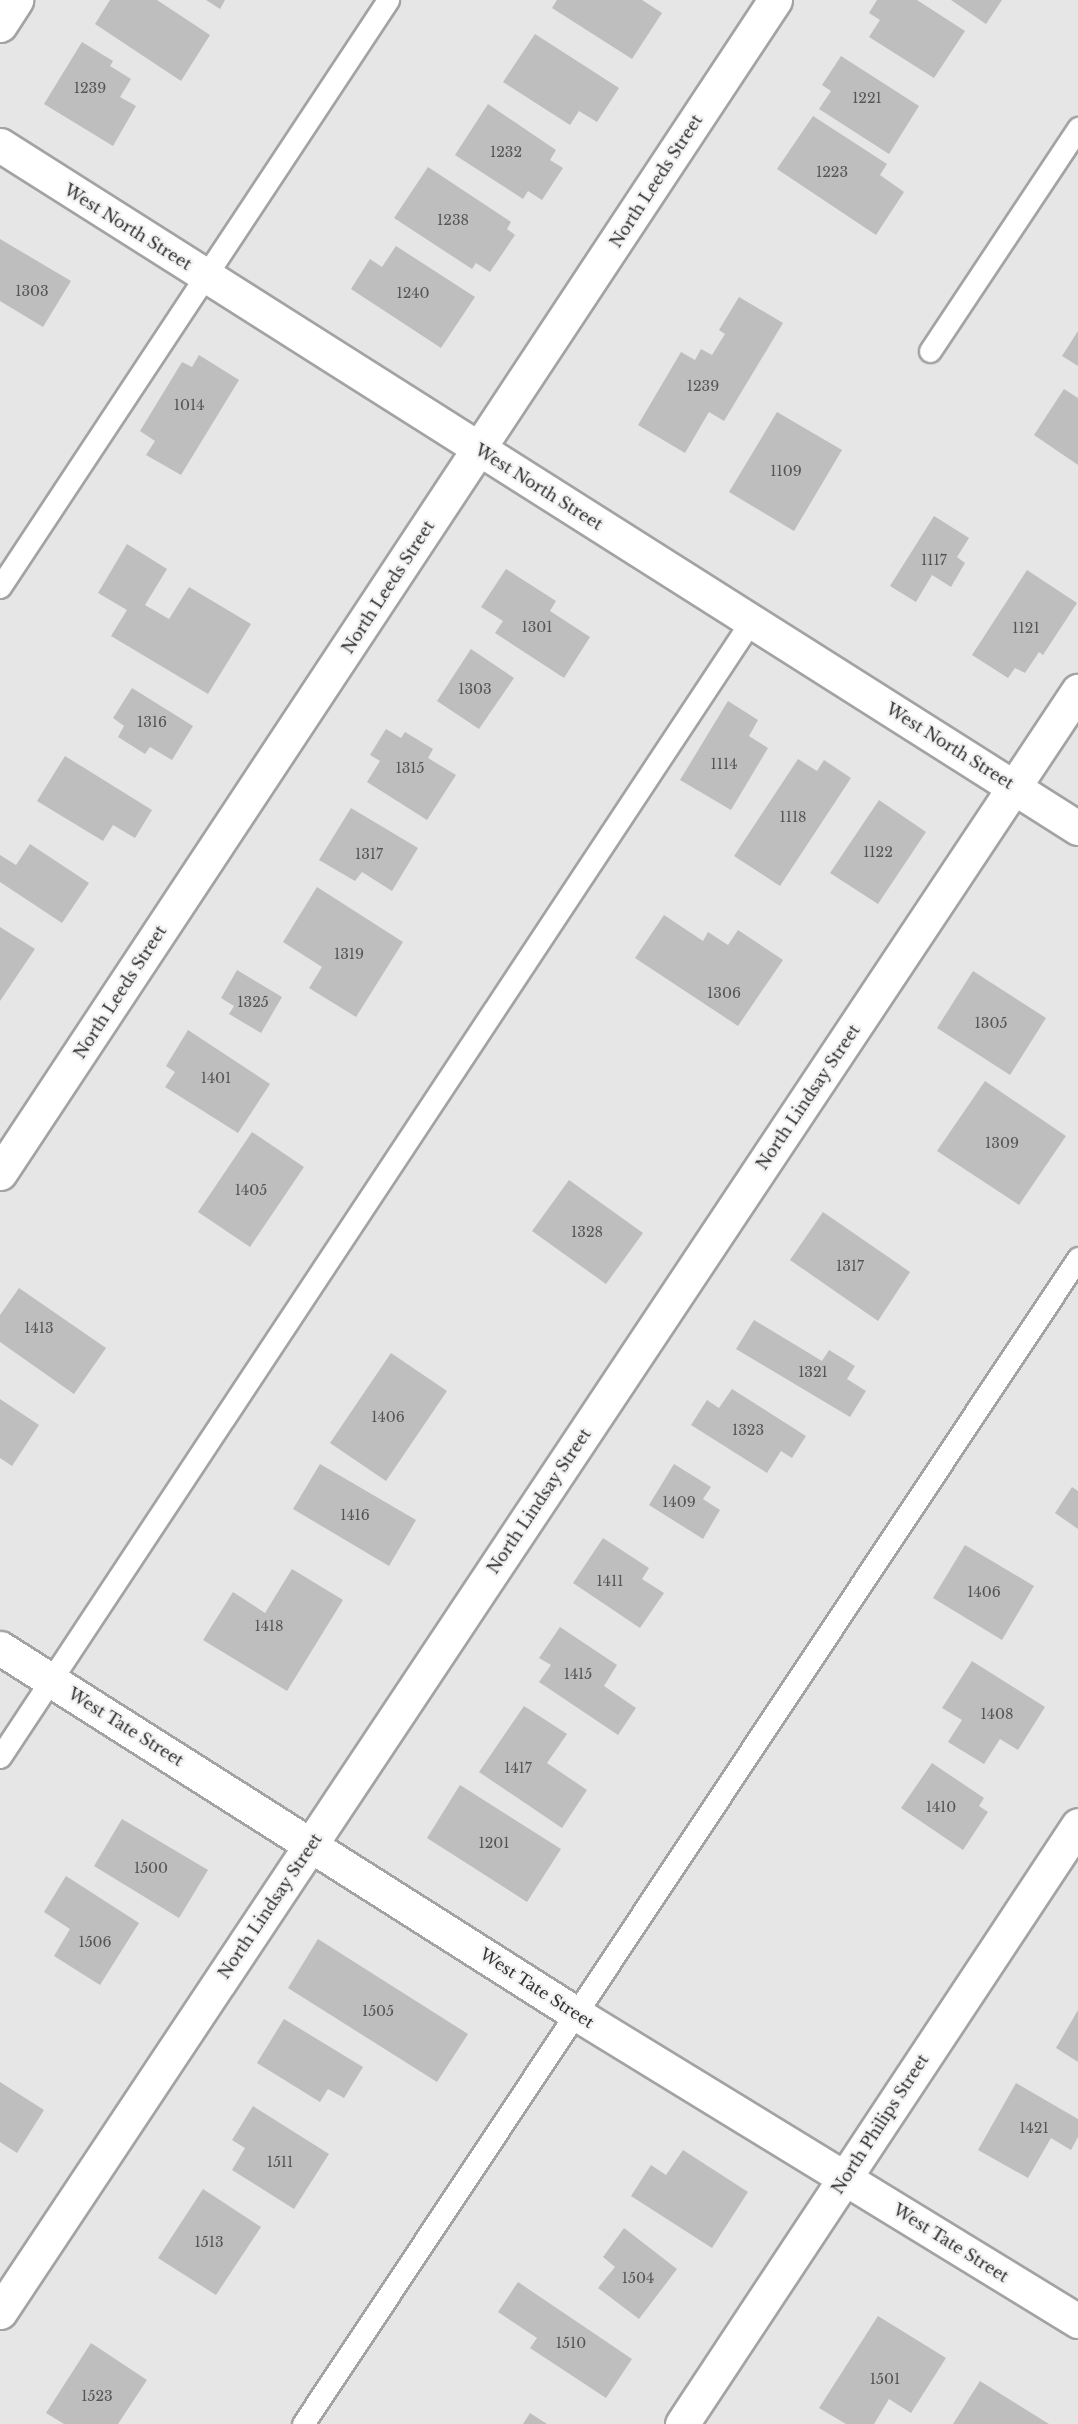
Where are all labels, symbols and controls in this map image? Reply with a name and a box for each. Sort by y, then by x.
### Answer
house number: 1239 [74,80,106,96]
house number: 1221 [852,90,882,106]
street label: North Leeds Street [606,111,706,251]
house number: 1232 [490,144,522,160]
house number: 1223 [816,164,848,180]
street label: West North Street [61,180,195,274]
house number: 1238 [437,212,469,228]
house number: 1303 [15,283,49,299]
house number: 1240 [396,285,430,301]
house number: 1239 [687,378,719,394]
house number: 1014 [174,397,204,413]
street label: West North Street [472,440,606,534]
house number: 1109 [770,463,802,479]
street label: North Leeds Street [338,517,438,657]
house number: 1117 [921,552,947,568]
house number: 1301 [521,619,553,635]
house number: 1121 [1012,620,1040,636]
house number: 1303 [458,681,492,697]
street label: West North Street [883,699,1017,793]
house number: 1316 [137,714,167,730]
house number: 1114 [711,756,737,772]
house number: 1315 [395,760,425,776]
house number: 1118 [779,809,807,825]
house number: 1122 [863,844,893,860]
house number: 1317 [355,846,383,862]
street label: North Leeds Street [70,922,170,1062]
house number: 1319 [334,946,364,962]
house number: 1306 [707,985,741,1001]
house number: 1325 [237,994,269,1010]
house number: 1305 [975,1015,1007,1031]
street label: North Lindsay Street [752,1021,864,1173]
house number: 1401 [201,1070,231,1086]
house number: 1309 [985,1135,1019,1151]
house number: 1405 [235,1182,267,1198]
house number: 1328 [571,1224,603,1240]
house number: 1317 [836,1258,864,1274]
house number: 1413 [24,1320,54,1336]
house number: 1321 [798,1364,828,1380]
house number: 1406 [371,1409,405,1425]
house number: 1323 [732,1422,764,1438]
street label: North Lindsay Street [483,1425,595,1577]
house number: 1409 [662,1494,696,1510]
house number: 1416 [340,1507,370,1523]
house number: 1411 [597,1573,623,1589]
house number: 1406 [967,1584,1001,1600]
house number: 1418 [254,1618,284,1634]
house number: 1415 [564,1666,592,1682]
street label: West Tate Street [65,1684,187,1770]
house number: 1408 [981,1706,1013,1722]
house number: 1417 [504,1760,532,1776]
house number: 1410 [926,1799,956,1815]
street label: North Lindsay Street [214,1830,326,1982]
house number: 1201 [478,1835,510,1851]
house number: 1500 [134,1860,168,1876]
house number: 1506 [78,1934,112,1950]
street label: West Tate Street [476,1944,598,2032]
house number: 1505 [362,2003,394,2019]
street label: North Philips Street [828,2051,932,2197]
house number: 1421 [1019,2120,1049,2136]
house number: 1511 [267,2154,293,2170]
street label: West Tate Street [890,2200,1012,2286]
house number: 1513 [194,2234,224,2250]
house number: 1504 [622,2270,654,2286]
house number: 1510 [556,2335,586,2351]
house number: 1501 [870,2371,900,2387]
house number: 1523 [81,2388,113,2404]

